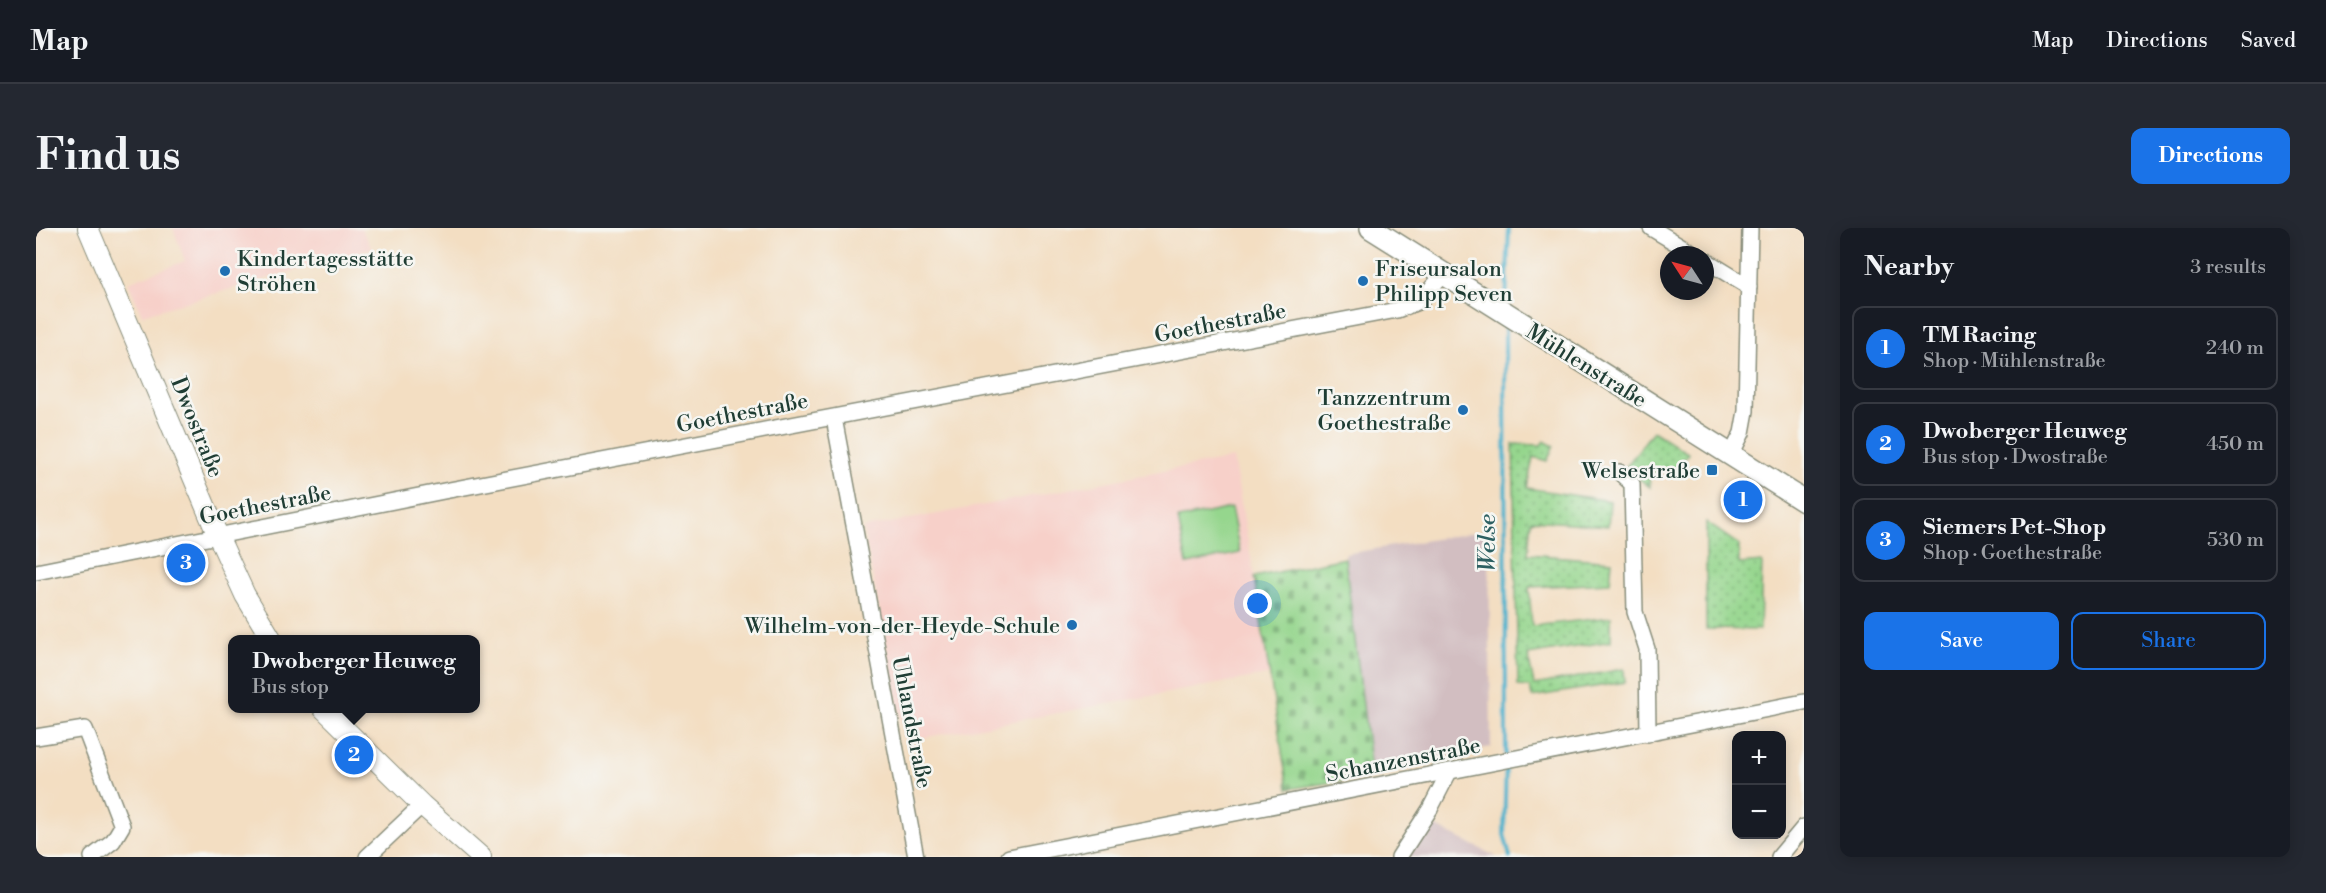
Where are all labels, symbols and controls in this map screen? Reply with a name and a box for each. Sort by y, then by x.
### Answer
text: Map [30,24,89,59]
text: Map [2032,28,2074,54]
text: Directions [2107,28,2208,54]
text: Saved [2241,28,2296,54]
button: Directions [2131,128,2290,184]
text: Find us [36,130,180,183]
place label: Kindertagesstätte Ströhen [237,246,414,298]
north arrow [1660,246,1714,300]
text: Nearby [1864,251,1954,283]
text: 3 results [2190,255,2266,280]
place label: Friseursalon Philipp Seven [1375,256,1513,308]
marker: Kindertagesstätte Ströhen [218,264,232,278]
marker: Friseursalon Philipp Seven [1356,274,1370,288]
street label: Goethestraße [1152,297,1288,349]
street label: Mühlenstraße [1521,318,1652,414]
text: TM Racing [1923,322,2036,349]
text: 1 [1881,336,1890,361]
text: 240 m [2206,336,2264,361]
text: Shop · Mühlenstraße [1923,349,2106,374]
street label: Dwostraße [164,373,229,482]
place label: Tanzzentrum Goethestraße [1317,385,1451,437]
street label: Goethestraße [674,387,810,439]
marker: Tanzzentrum Goethestraße [1456,403,1470,417]
text: Dwoberger Heuweg [1923,418,2127,445]
text: 2 [1879,432,1892,457]
text: 450 m [2206,432,2264,457]
text: Bus stop · Dwostraße [1923,445,2108,470]
place label: Welsestraße [1580,458,1700,485]
marker: Welsestraße [1705,463,1719,477]
pin: 1 [1724,478,1762,522]
street label: Goethestraße [197,479,333,531]
water label: Welse [1473,514,1503,572]
text: Siemers Pet-Shop [1923,514,2106,541]
text: 3 [1879,528,1892,553]
text: 530 m [2207,528,2264,553]
pin: 3 [166,540,206,586]
text: Shop · Goethestraße [1923,541,2102,566]
your location [1243,589,1272,618]
button: Save [1864,612,2059,670]
button: Share [2071,612,2266,670]
place label: Wilhelm-von-der-Heyde-Schule [744,613,1060,640]
marker: Wilhelm-von-der-Heyde-Schule [1065,618,1079,632]
popup [228,635,480,713]
text: Dwoberger Heuweg [252,648,456,675]
street label: Uhlandstraße [885,654,938,791]
text: Bus stop [252,675,329,700]
map controls [1732,731,1786,839]
button: + [1732,731,1786,785]
pin: 2 [334,732,374,778]
street label: Schanzenstraße [1323,732,1483,789]
button: − [1732,785,1786,839]

